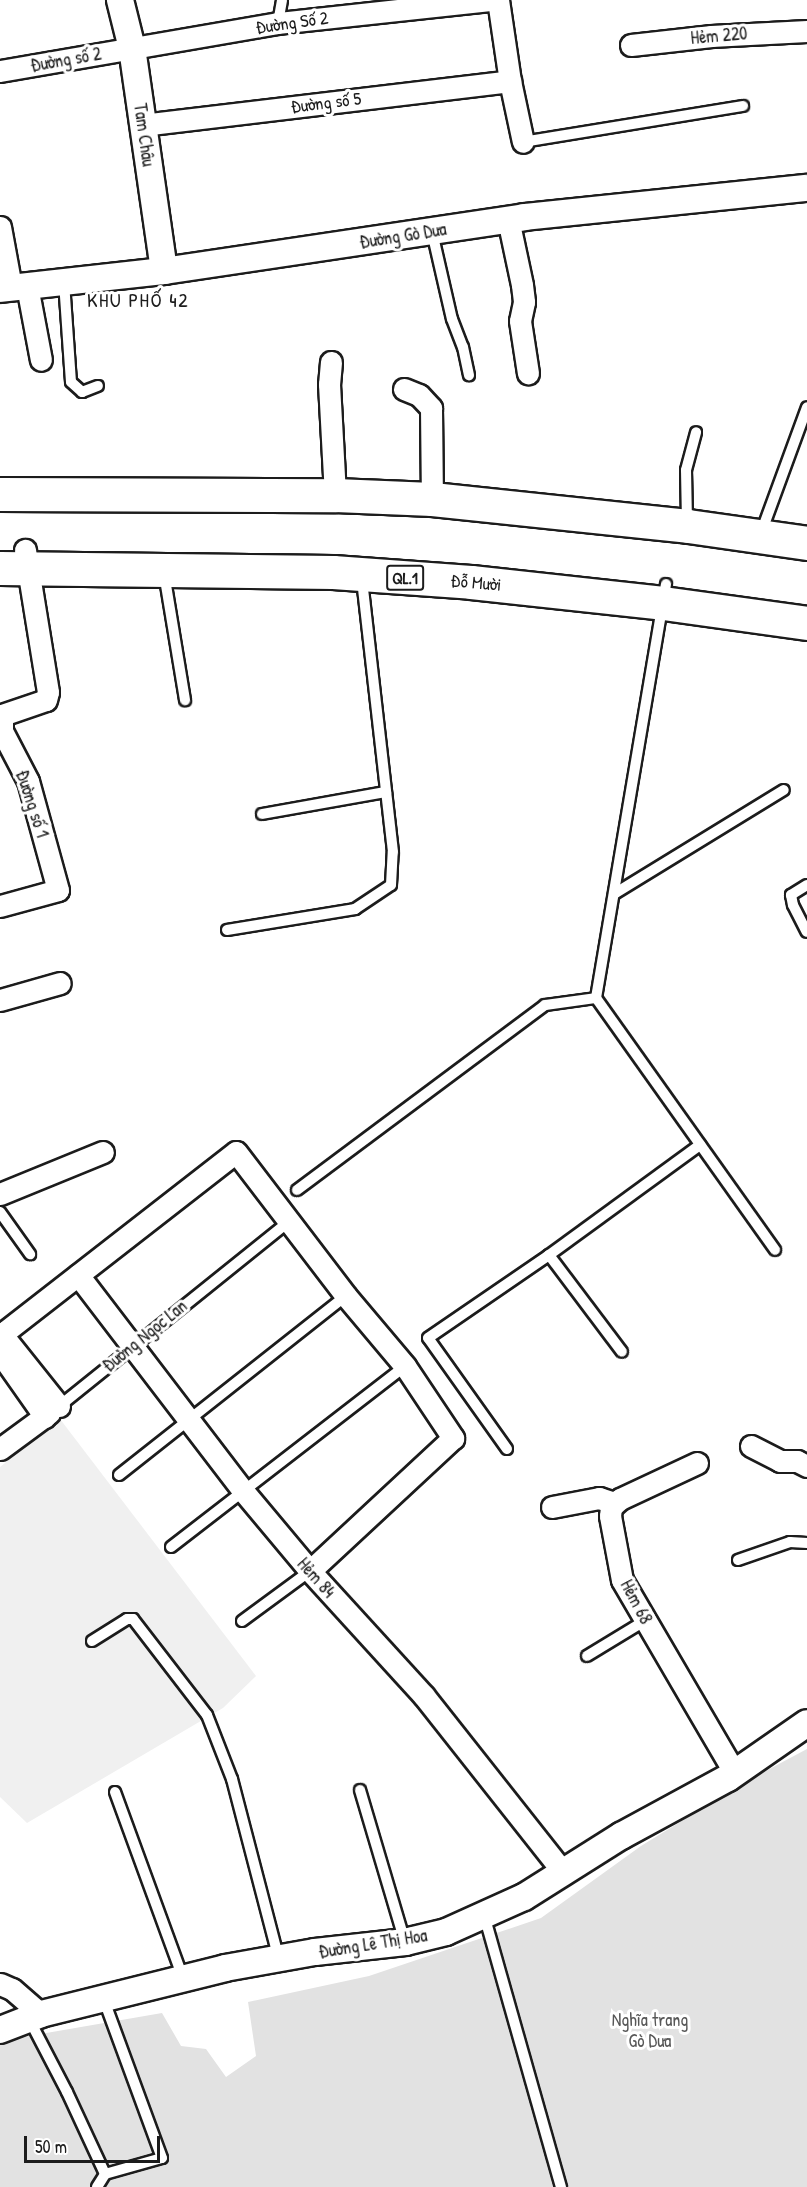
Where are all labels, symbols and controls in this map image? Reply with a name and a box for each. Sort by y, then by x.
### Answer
street label: Đường Số 2 [254,7,330,39]
street label: Hẻm 220 [690,23,748,49]
street label: Đường số 2 [29,43,103,77]
street label: Đường số 5 [290,88,362,118]
street label: Tam Châu [129,102,159,168]
street label: Đường Gò Dưa [358,218,448,254]
district label: KHU PHỐ 42 [87,287,189,311]
road number: QL.1 [386,565,424,591]
street label: Đỗ Mười [450,570,502,596]
street label: Đường số 1 [11,768,53,840]
street label: Đường Ngọc Lan [98,1295,192,1377]
street label: Hẻm 84 [292,1553,340,1603]
street label: Hẻm 68 [615,1576,657,1628]
street label: Đường Lê Thị Hoa [317,1925,429,1963]
park label: Nghĩa trang Gò Dưa [612,2010,688,2052]
scale bar [27,2124,164,2162]
text: 50 m [35,2134,67,2159]

